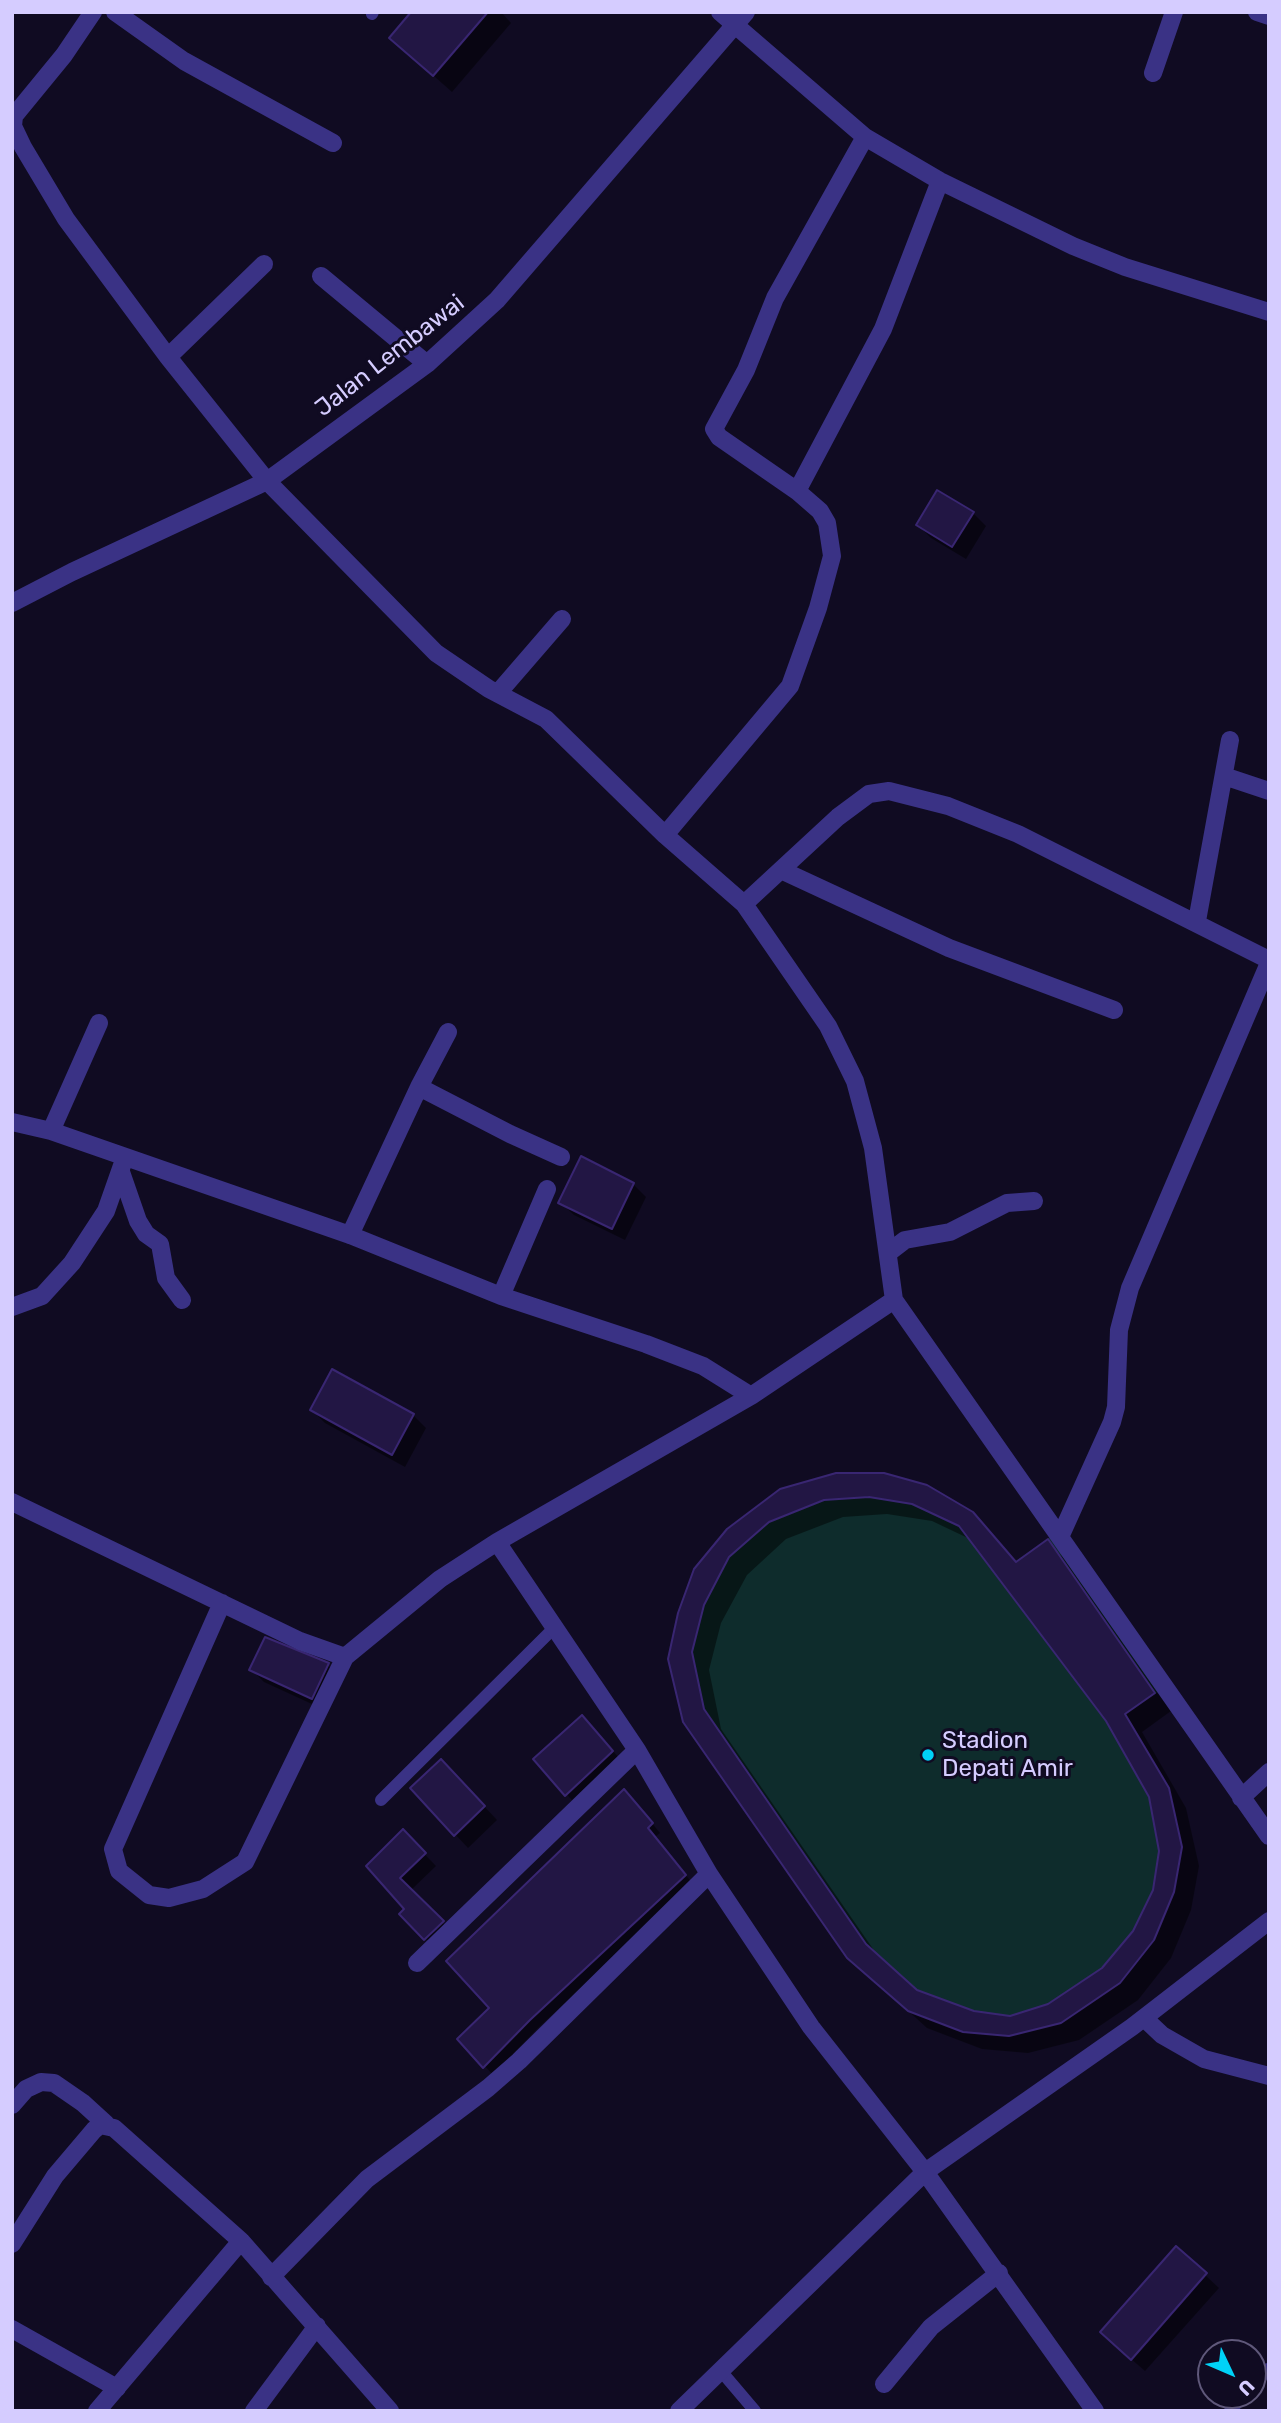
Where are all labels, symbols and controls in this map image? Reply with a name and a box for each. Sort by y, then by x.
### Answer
street label: Jalan Lembawai [310,289,470,423]
place label: Stadion Depati Amir [942,1727,1073,1783]
marker: Stadion Depati Amir [920,1747,936,1763]
north arrow [1197,2339,1267,2409]
text: U [1233,2375,1259,2400]

